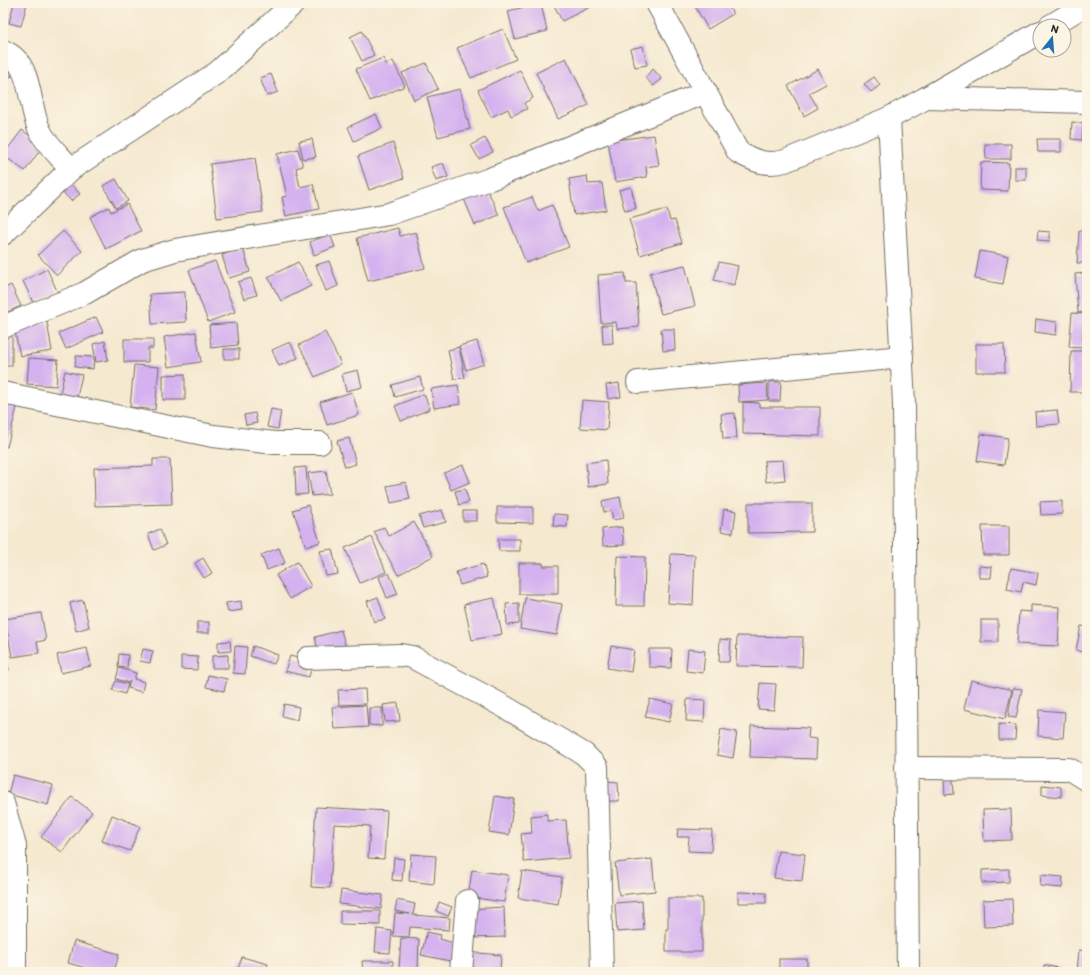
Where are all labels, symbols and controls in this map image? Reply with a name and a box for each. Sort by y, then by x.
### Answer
north arrow [1032,18,1072,58]
text: N [1049,22,1060,36]

